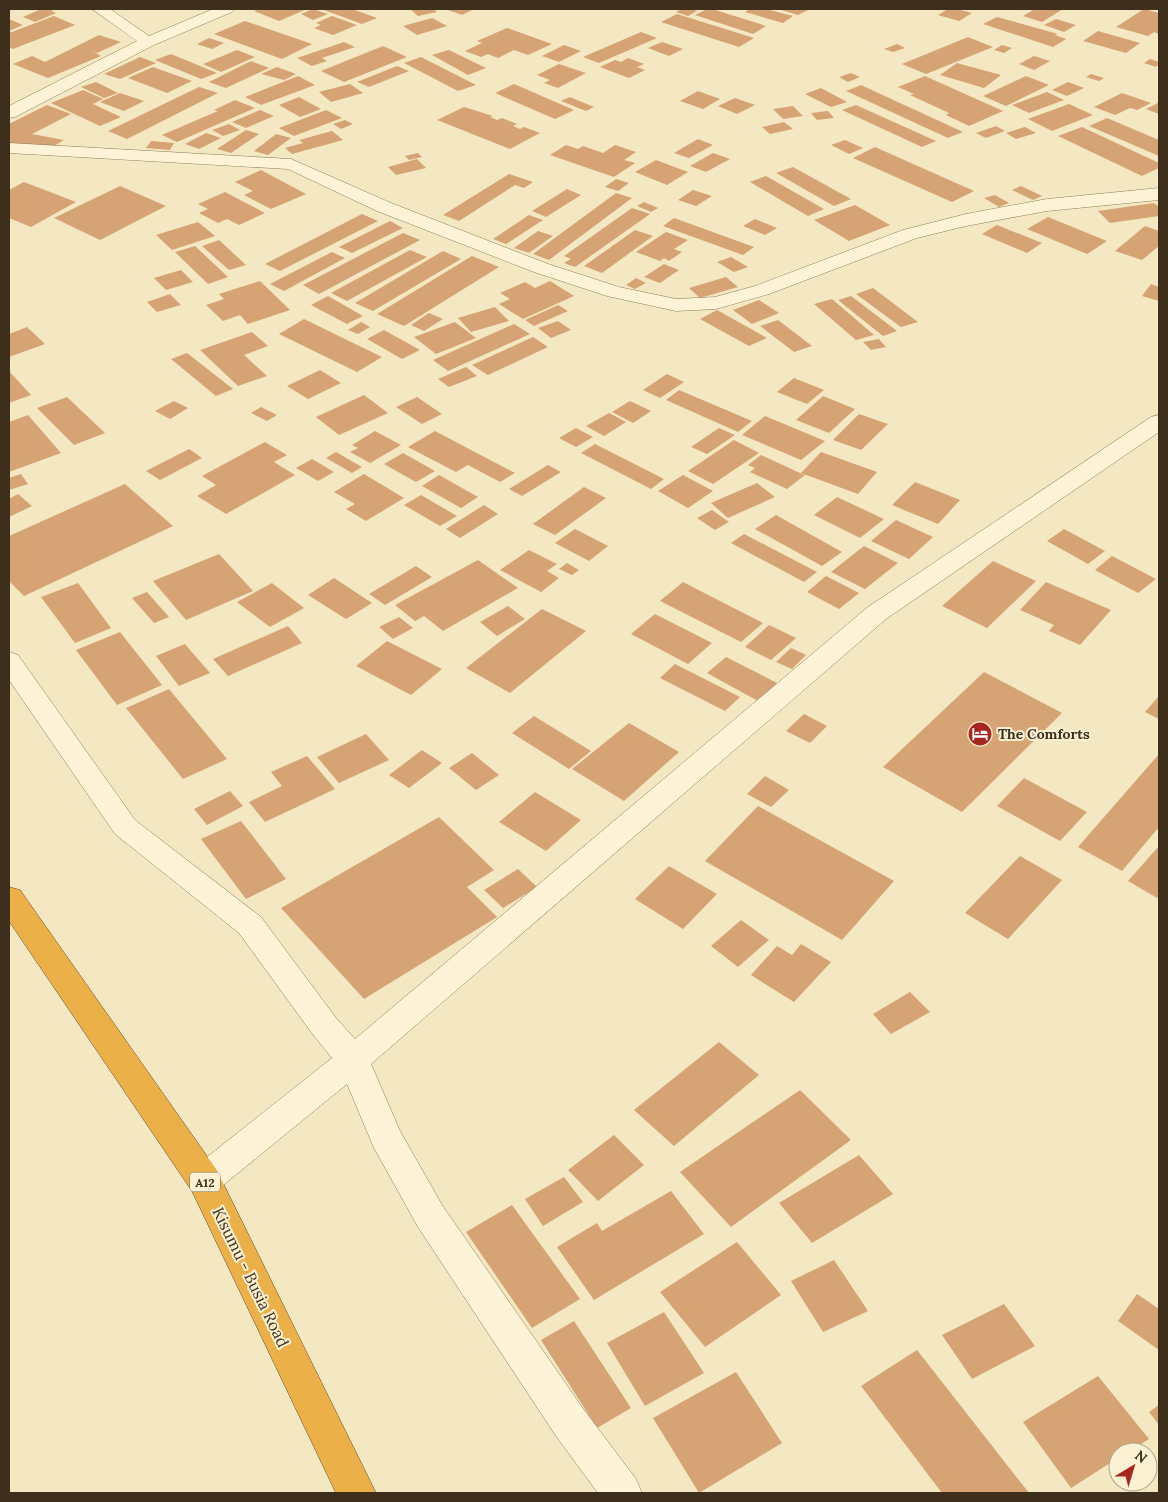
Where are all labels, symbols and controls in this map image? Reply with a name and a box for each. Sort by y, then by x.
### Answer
hotel icon: The Comforts [967,721,993,747]
place label: The Comforts [998,725,1090,743]
road number: A12 [190,1172,220,1192]
street label: Kisumu - Busia Road [208,1204,294,1351]
north arrow [1108,1442,1158,1492]
text: N [1131,1446,1151,1467]

